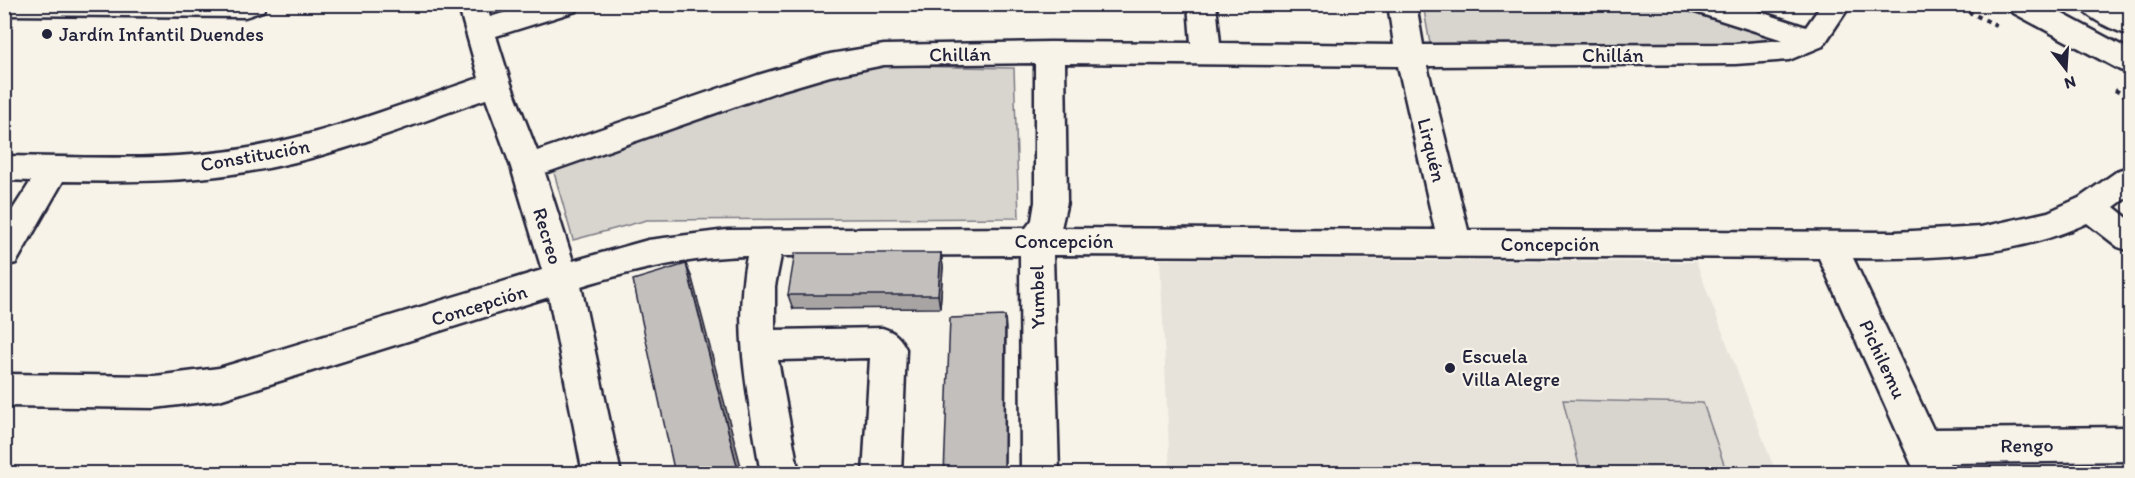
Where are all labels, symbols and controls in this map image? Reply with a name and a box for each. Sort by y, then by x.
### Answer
place label: Jardín Infantil Duendes [59,22,264,46]
marker: Jardín Infantil Duendes [40,27,54,41]
north arrow [2036,39,2096,99]
street label: Chillán [929,41,991,67]
street label: Chillán [1582,43,1644,67]
text: N [2062,72,2078,94]
street label: Lirquén [1412,115,1452,185]
street label: Constitución [199,134,311,176]
street label: Recreo [528,205,568,267]
street label: Concepción [1015,229,1114,253]
street label: Concepción [1501,232,1600,256]
street label: Yumbel [1024,264,1050,329]
street label: Concepción [428,279,530,331]
street label: Pichilemu [1854,316,1912,402]
place label: Escuela Villa Alegre [1462,344,1560,391]
marker: Escuela Villa Alegre [1443,361,1457,375]
street label: Rengo [2000,433,2054,457]

